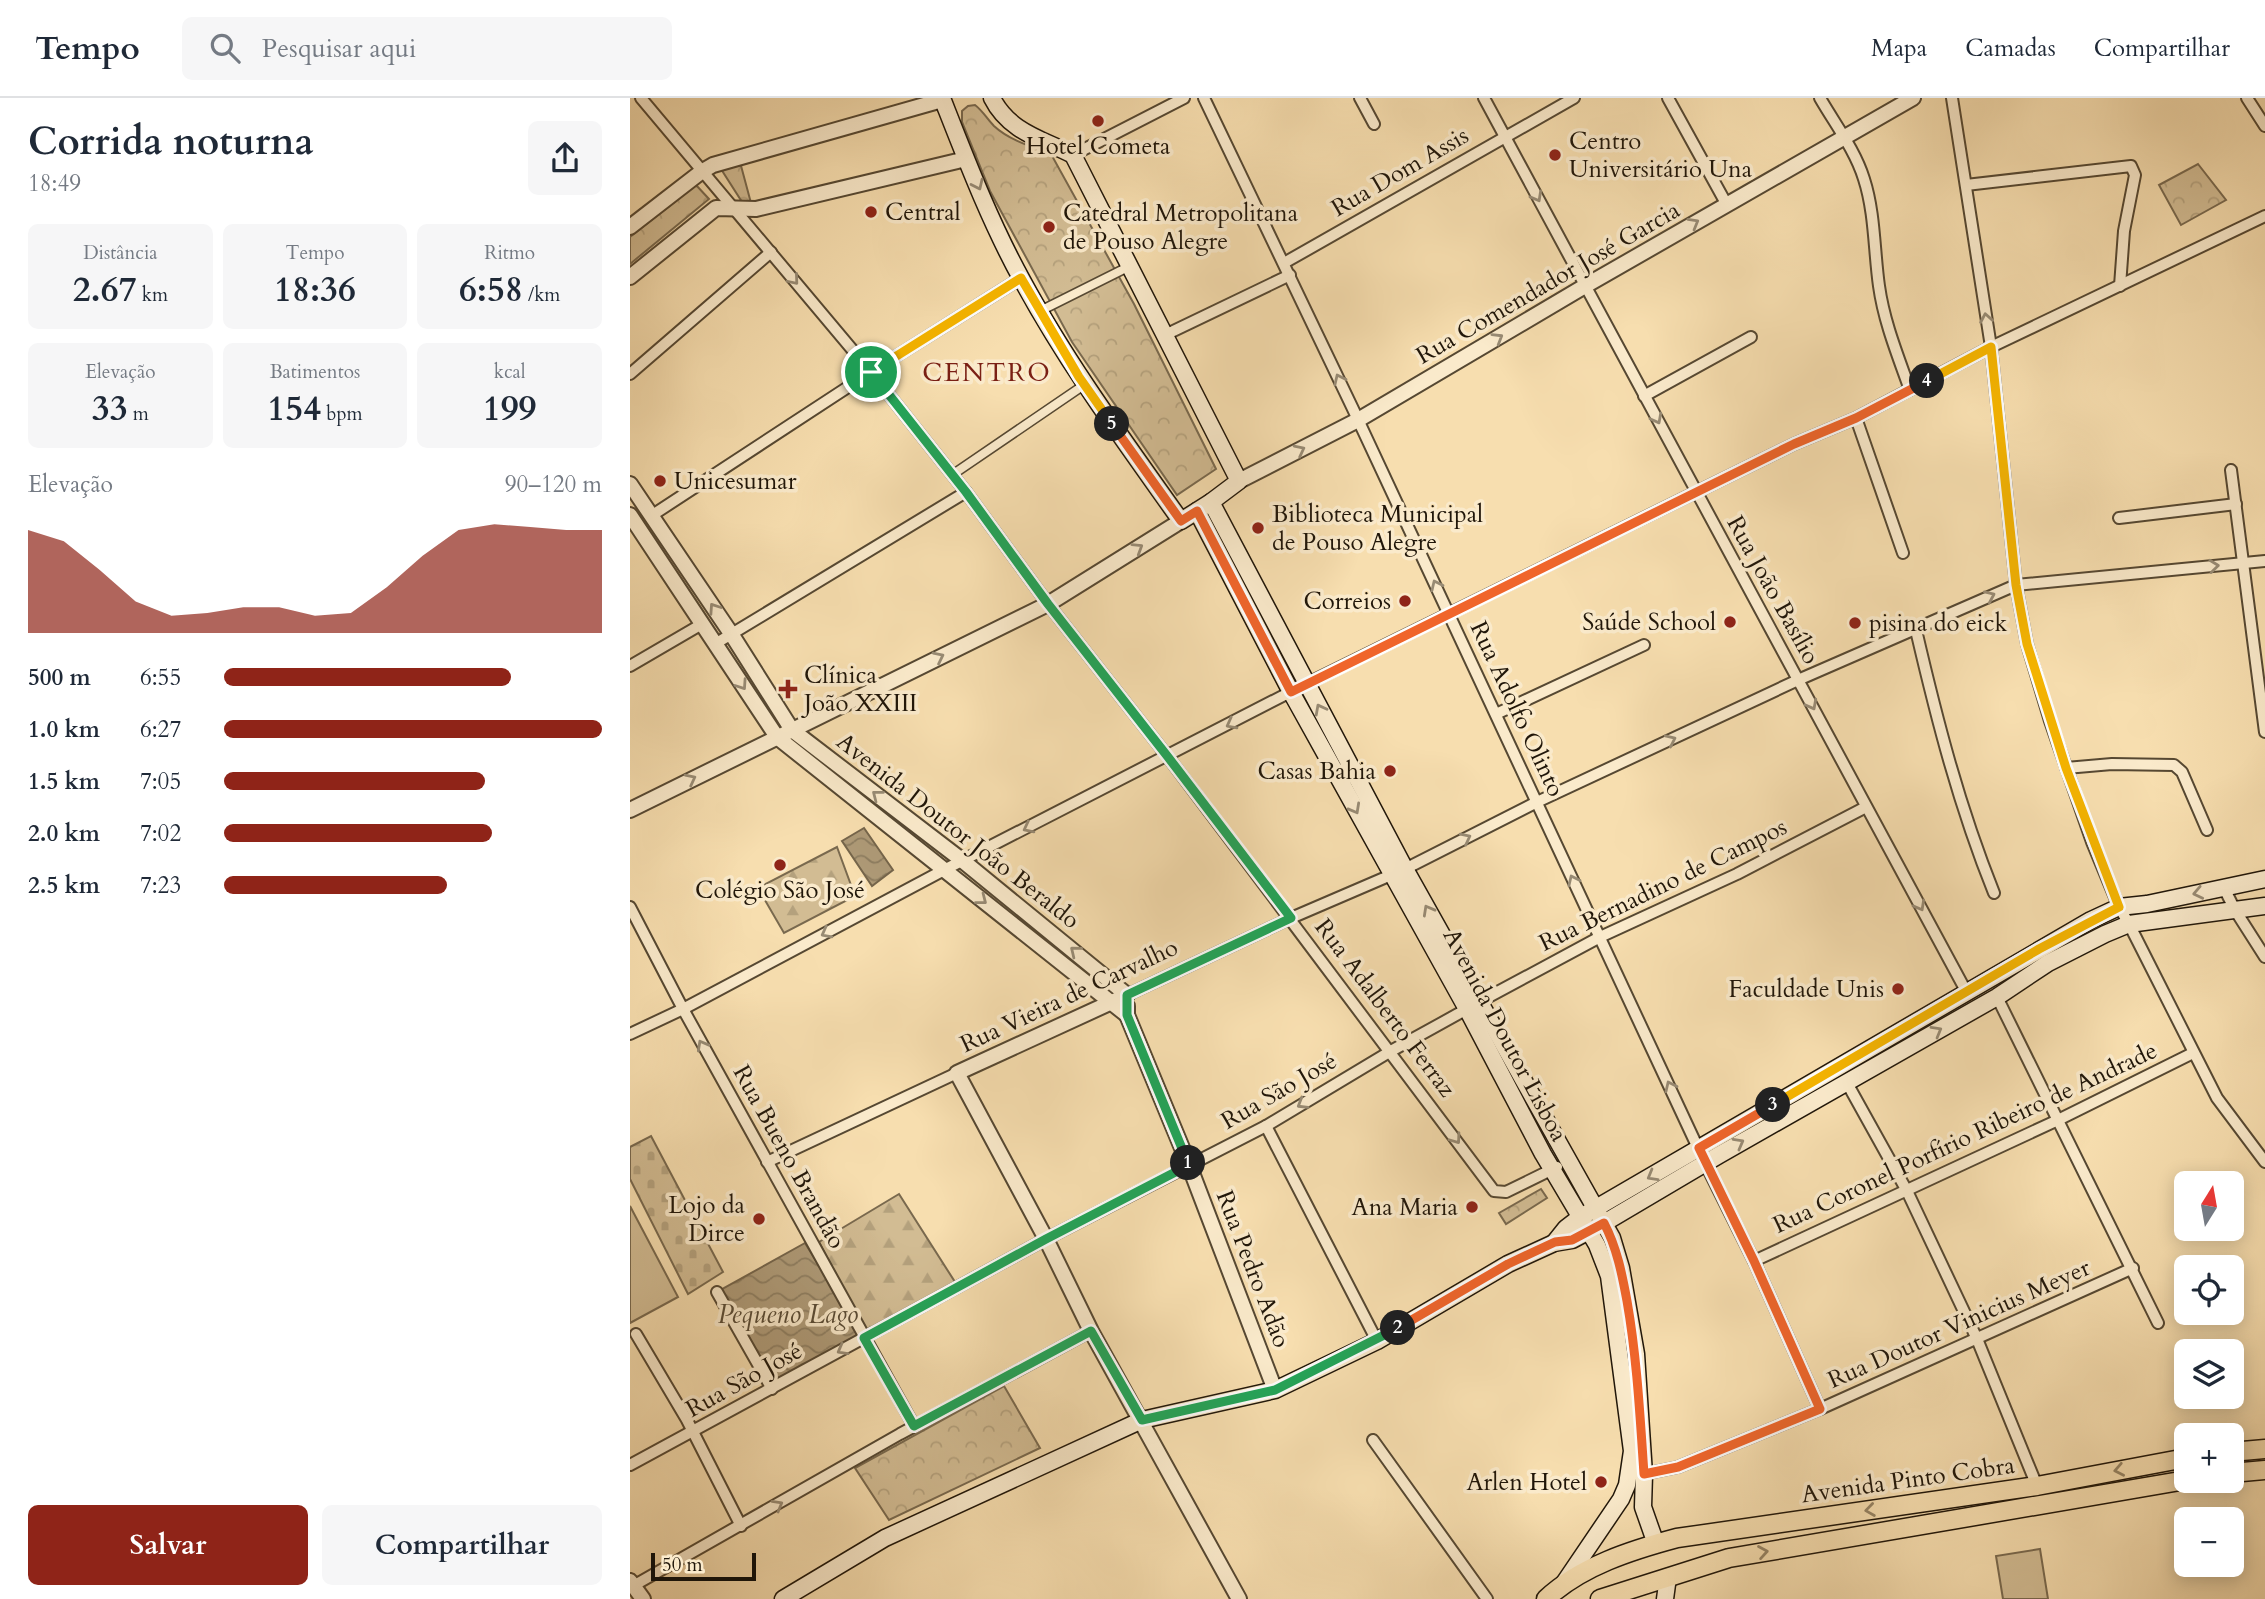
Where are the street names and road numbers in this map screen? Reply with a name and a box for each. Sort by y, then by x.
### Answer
street label: Rua Dom Assis [1325,119,1475,225]
street label: Rua Comendador José Garcia [1410,194,1686,372]
street label: Rua João Basílio [1719,510,1827,670]
street label: Rua Adolfo Olinto [1462,616,1572,802]
street label: Avenida Doutor João Beraldo [829,725,1087,937]
street label: Rua Bernadino de Campos [1533,811,1793,959]
street label: Rua Adalberto Ferraz [1307,912,1463,1104]
street label: Avenida Doutor Lisboa [1435,923,1575,1148]
street label: Rua Vieira de Carvalho [955,931,1183,1061]
street label: Rua Coronel Porfírio Ribeiro de Andrade [1768,1034,2162,1242]
street label: Rua São José [1215,1045,1343,1137]
street label: Rua Bueno Brandão [725,1059,853,1255]
street label: Rua Pedro Adão [1208,1186,1298,1352]
street label: Rua Doutor Vinicius Meyer [1823,1251,2096,1397]
street label: Rua São José [680,1334,808,1426]
street label: Avenida Pinto Cobra [1799,1449,2017,1511]

